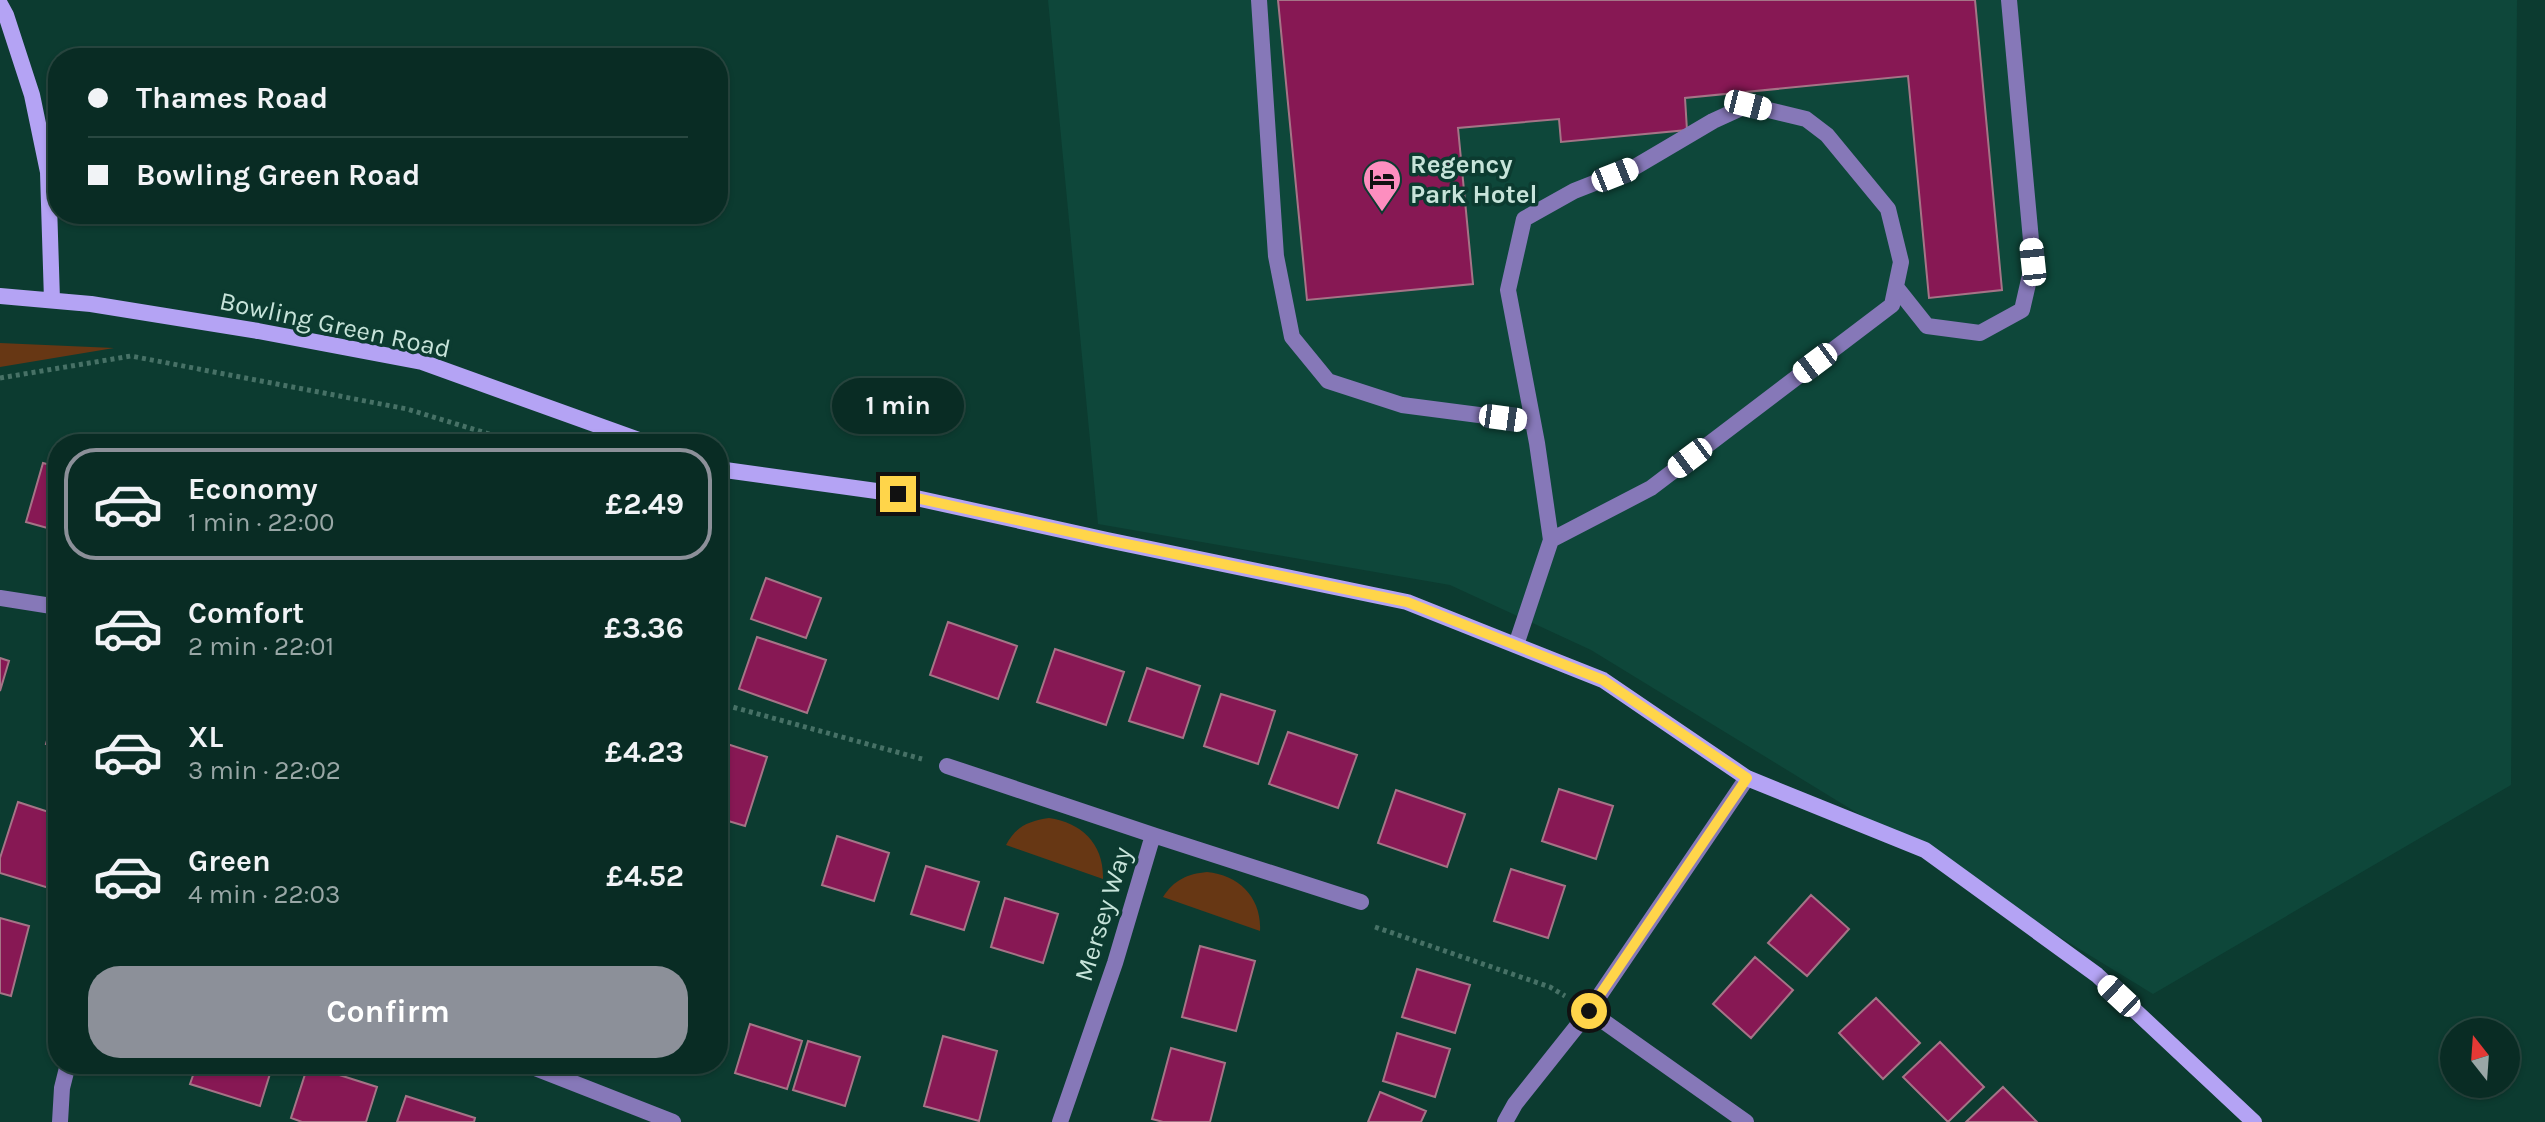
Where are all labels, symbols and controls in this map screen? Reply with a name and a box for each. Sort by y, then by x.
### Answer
text: Thames Road [136,80,328,116]
car [1722,88,1774,122]
place label: Regency Park Hotel [1410,149,1537,210]
car [1588,155,1642,195]
text: Bowling Green Road [136,157,420,193]
hotel icon: Regency Park Hotel [1361,158,1403,213]
car [2019,237,2047,287]
street label: Bowling Green Road [217,285,453,365]
car [1789,339,1841,387]
callout: 1 min [832,378,964,434]
text: 1 min [865,390,931,421]
car [1478,403,1528,433]
car [1664,434,1716,482]
icon: car [92,468,164,540]
text: Economy [188,471,318,507]
route end [880,476,916,512]
text: £2.49 [605,486,684,522]
text: 1 min · 22:00 [188,507,335,538]
icon: car [92,592,164,664]
text: Comfort [188,595,304,631]
text: £3.36 [604,610,684,646]
text: 2 min · 22:01 [188,631,334,662]
icon: car [92,716,164,788]
text: XL [188,719,223,755]
text: £4.23 [605,734,684,770]
text: 3 min · 22:02 [188,755,341,786]
icon: car [92,840,164,912]
text: Green [188,843,271,879]
street label: Mersey Way [1068,843,1138,985]
text: £4.52 [606,858,684,894]
text: 4 min · 22:03 [188,879,340,910]
button: Confirm [88,966,688,1058]
car [2093,971,2145,1021]
route start [1571,993,1607,1029]
north arrow [2440,1018,2520,1098]
map controls [2440,1018,2520,1098]

